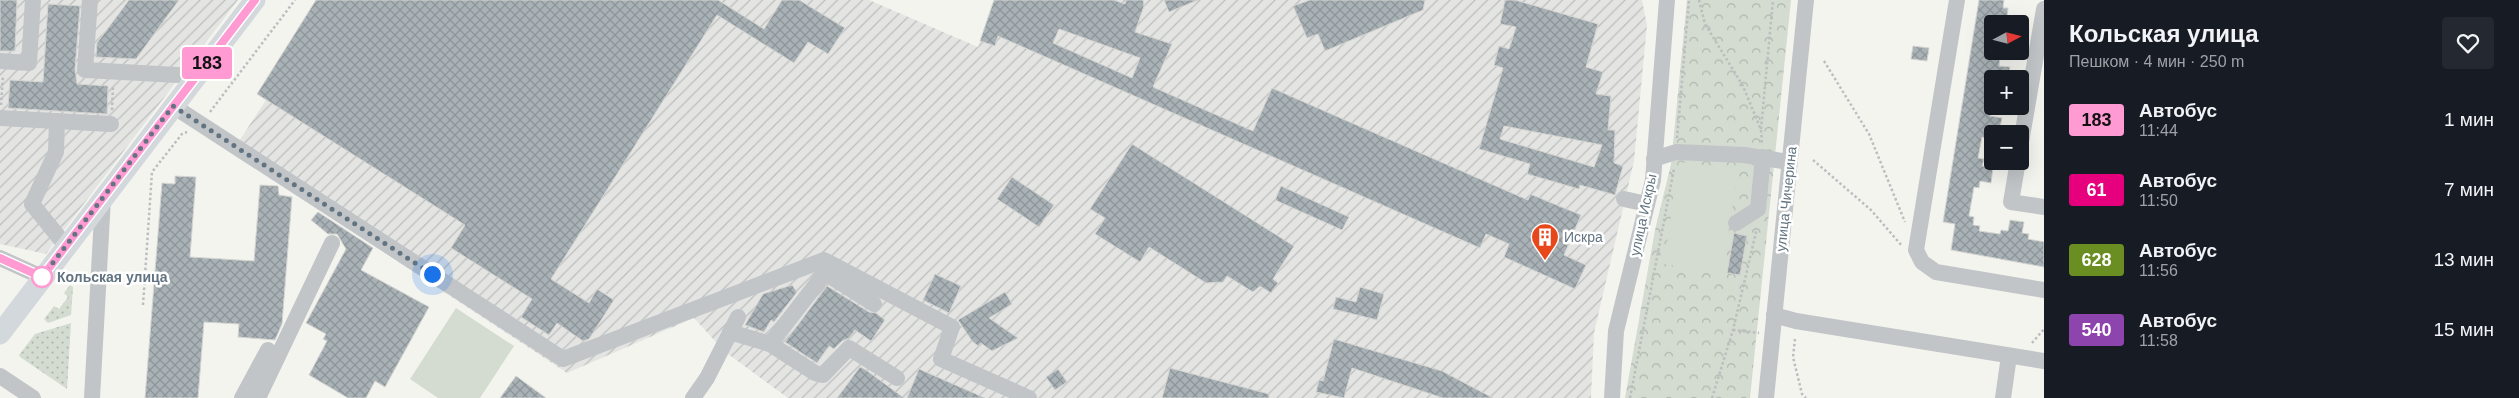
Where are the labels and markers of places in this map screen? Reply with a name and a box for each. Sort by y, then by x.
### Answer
building icon: Искра [1530,222,1560,261]
place label: Искра [1564,229,1603,245]
marker: Кольская улица [31,266,53,288]
place label: Кольская улица [57,269,168,285]

